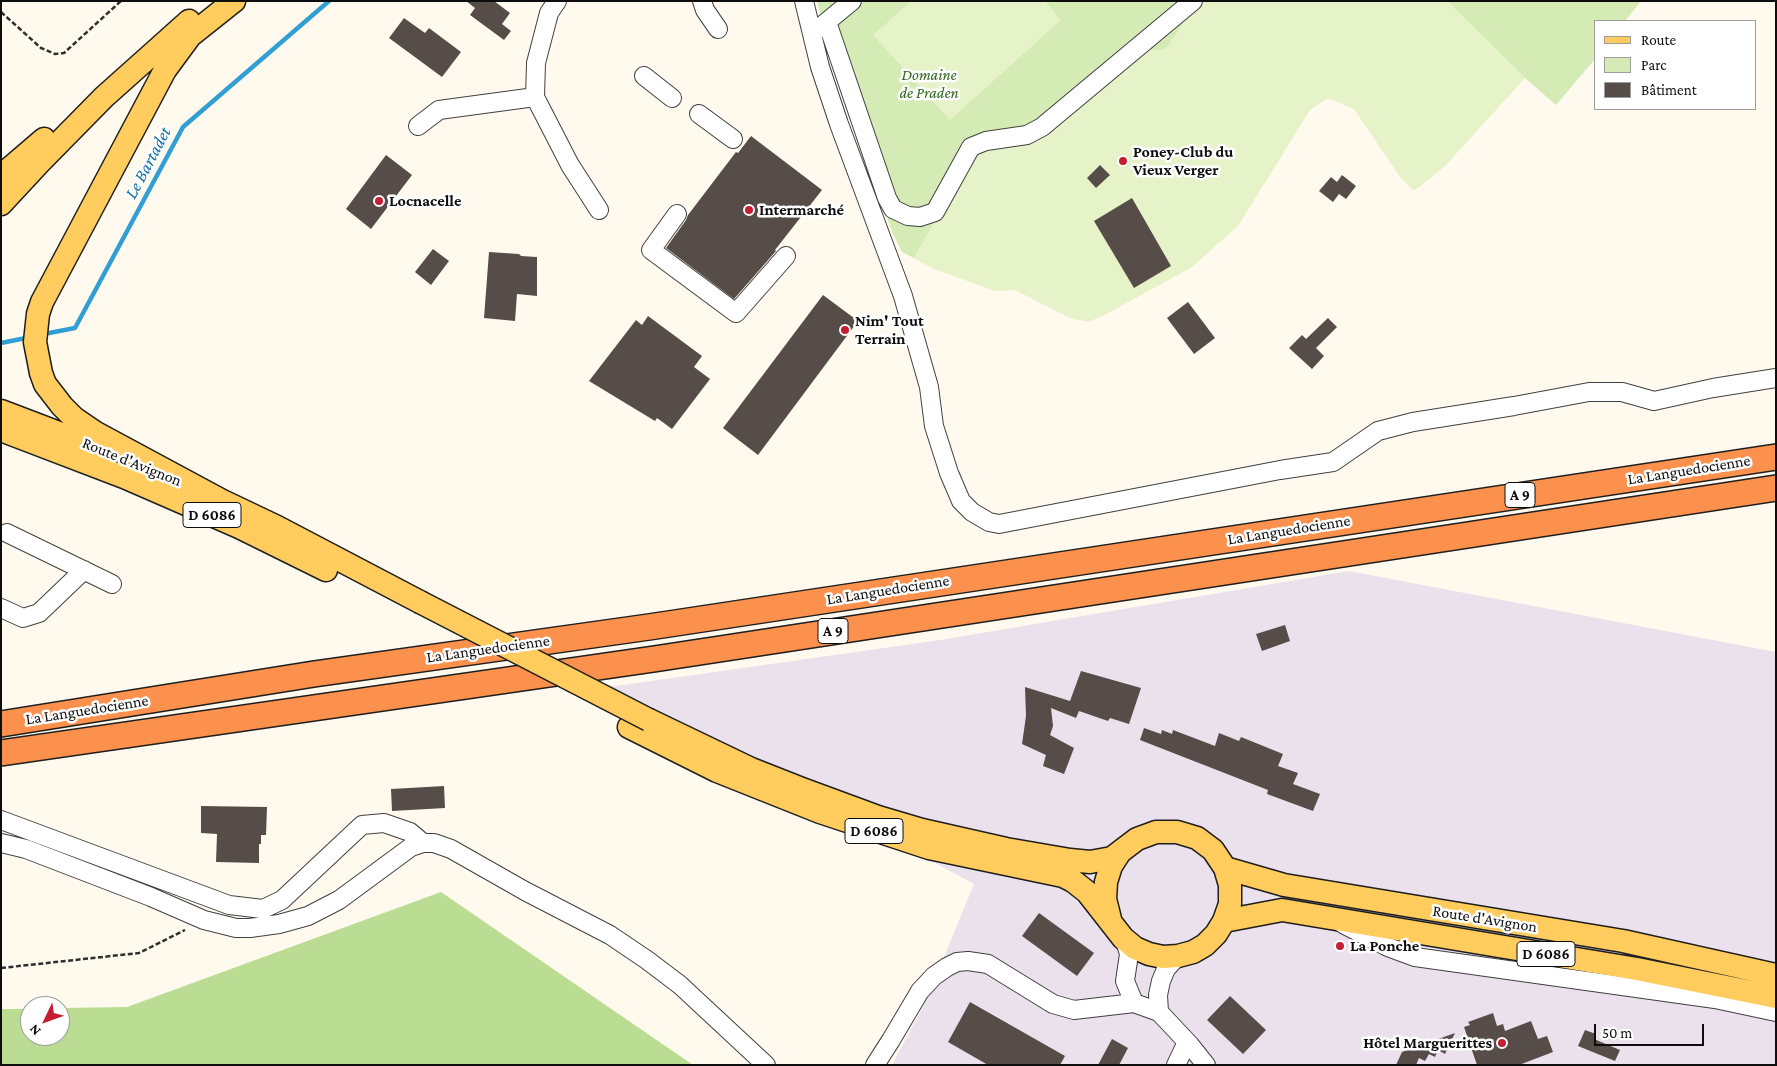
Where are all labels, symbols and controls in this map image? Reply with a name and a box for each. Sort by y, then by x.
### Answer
legend [1594,20,1757,110]
text: Route [1641,32,1676,48]
text: Parc [1641,57,1667,73]
park label: Domaine de Praden [899,65,959,103]
text: Bâtiment [1641,82,1697,98]
water label: Le Bartadet [120,123,176,203]
place label: Poney-Club du Vieux Verger [1133,142,1233,180]
marker: Poney-Club du Vieux Verger [1117,155,1129,167]
place label: Locnacelle [389,191,461,211]
marker: Locnacelle [373,195,385,207]
place label: Intermarché [759,200,844,220]
marker: Intermarché [743,204,755,216]
place label: Nim' Tout Terrain [855,311,924,349]
marker: Nim' Tout Terrain [839,324,851,336]
street label: Route d'Avignon [79,433,185,491]
street label: La Languedocienne [1626,451,1752,489]
road number: A 9 [1505,482,1535,508]
road number: D 6086 [183,502,241,528]
street label: La Languedocienne [1226,511,1352,549]
street label: La Languedocienne [825,571,951,609]
road number: A 9 [818,618,848,644]
street label: La Languedocienne [425,631,551,667]
street label: La Languedocienne [24,691,150,729]
road number: D 6086 [845,818,903,844]
street label: Route d'Avignon [1431,901,1539,937]
place label: La Ponche [1350,936,1419,956]
marker: La Ponche [1334,940,1346,952]
road number: D 6086 [1517,942,1575,966]
north arrow [20,996,70,1046]
scale bar [1597,1014,1707,1046]
text: N [25,1021,44,1039]
text: 50 m [1602,1025,1632,1041]
place label: Hôtel Marguerittes [1363,1033,1492,1053]
marker: Hôtel Marguerittes [1496,1037,1508,1049]

